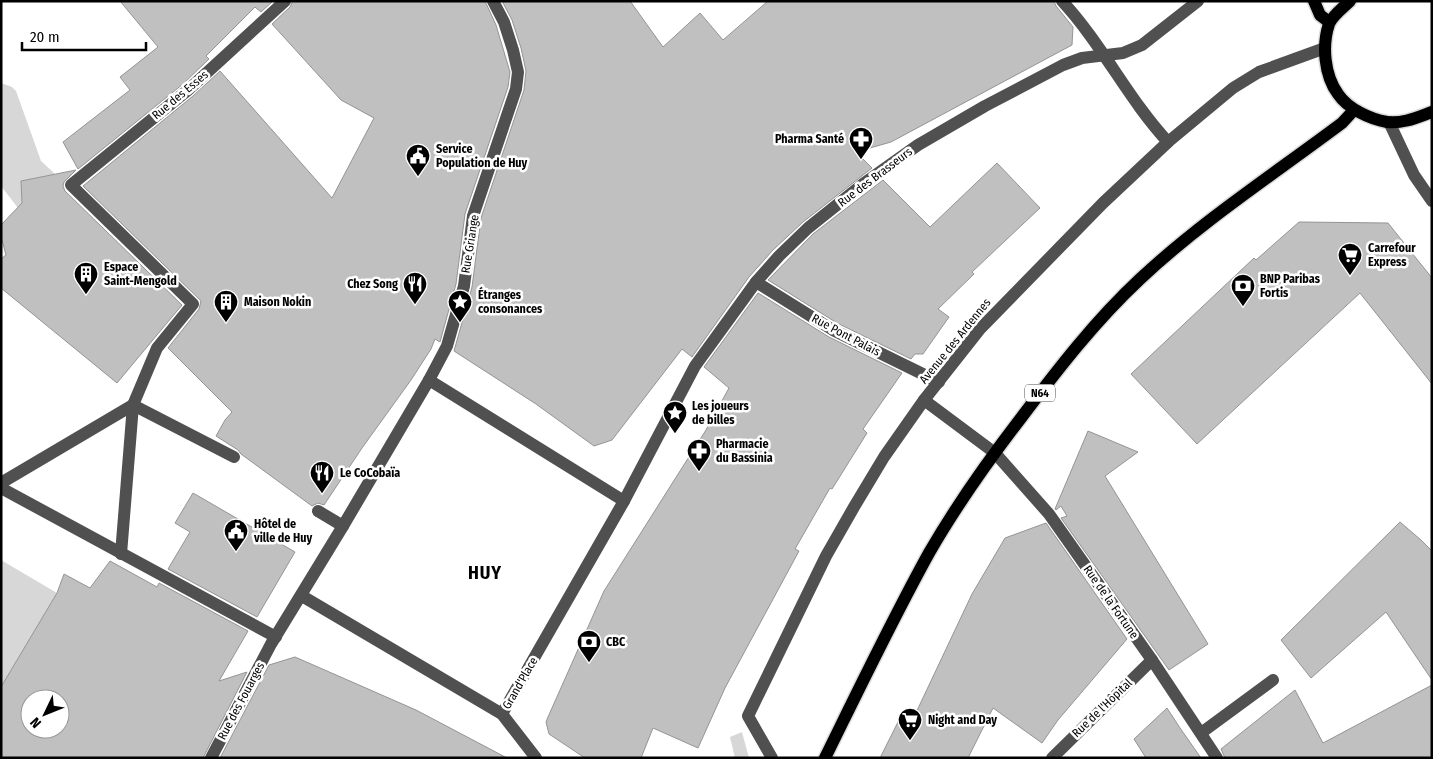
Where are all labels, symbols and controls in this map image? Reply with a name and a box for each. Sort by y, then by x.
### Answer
scale bar [22,20,146,52]
text: 20 m [30,28,60,46]
street label: Rue des Esses [149,68,211,122]
pharmacy icon: Pharma Santé [848,126,874,160]
place label: Pharma Santé [775,132,844,146]
place label: Service Population de Huy [436,142,528,170]
public building icon: Service Population de Huy [405,143,431,177]
street label: Rue des Brasseurs [835,144,915,210]
street label: Rue Griange [458,214,482,274]
place label: Carrefour Express [1368,241,1416,269]
supermarket icon: Carrefour Express [1337,242,1363,276]
place label: Espace Saint-Mengold [104,260,177,288]
building icon: Espace Saint-Mengold [73,261,99,295]
restaurant icon: Chez Song [402,271,428,305]
place label: BNP Paribas Fortis [1260,272,1321,300]
bank icon: BNP Paribas Fortis [1230,273,1256,307]
place label: Chez Song [347,277,398,291]
place label: Étranges consonances [478,286,543,316]
building icon: Maison Nokin [213,289,239,323]
place icon: Étranges consonances [447,289,473,323]
place label: Maison Nokin [244,295,311,309]
street label: Avenue des Ardennes [916,296,994,386]
street label: Rue Pont Palais [809,311,883,359]
road number: N64 [1025,384,1055,402]
place label: Les joueurs de billes [692,399,750,427]
place icon: Les joueurs de billes [662,400,688,434]
place label: Pharmacie du Bassinia [716,437,773,465]
pharmacy icon: Pharmacie du Bassinia [686,438,712,472]
restaurant icon: Le CoCobaïa [309,460,335,494]
place label: Le CoCobaïa [340,466,400,480]
place label: Hôtel de ville de Huy [253,517,312,545]
public building icon: Hôtel de ville de Huy [223,518,249,552]
district label: HUY [468,562,502,584]
street label: Rue de la Fortune [1081,563,1142,641]
bank icon: CBC [576,629,602,663]
place label: CBC [606,635,626,649]
street label: Grand'Place [500,654,541,711]
street label: Rue des Fouarges [215,660,267,742]
street label: Rue de l'Hôpital [1069,676,1135,740]
north arrow [20,689,70,739]
supermarket icon: Night and Day [897,707,923,741]
place label: Night and Day [928,713,997,727]
text: N [27,714,45,731]

